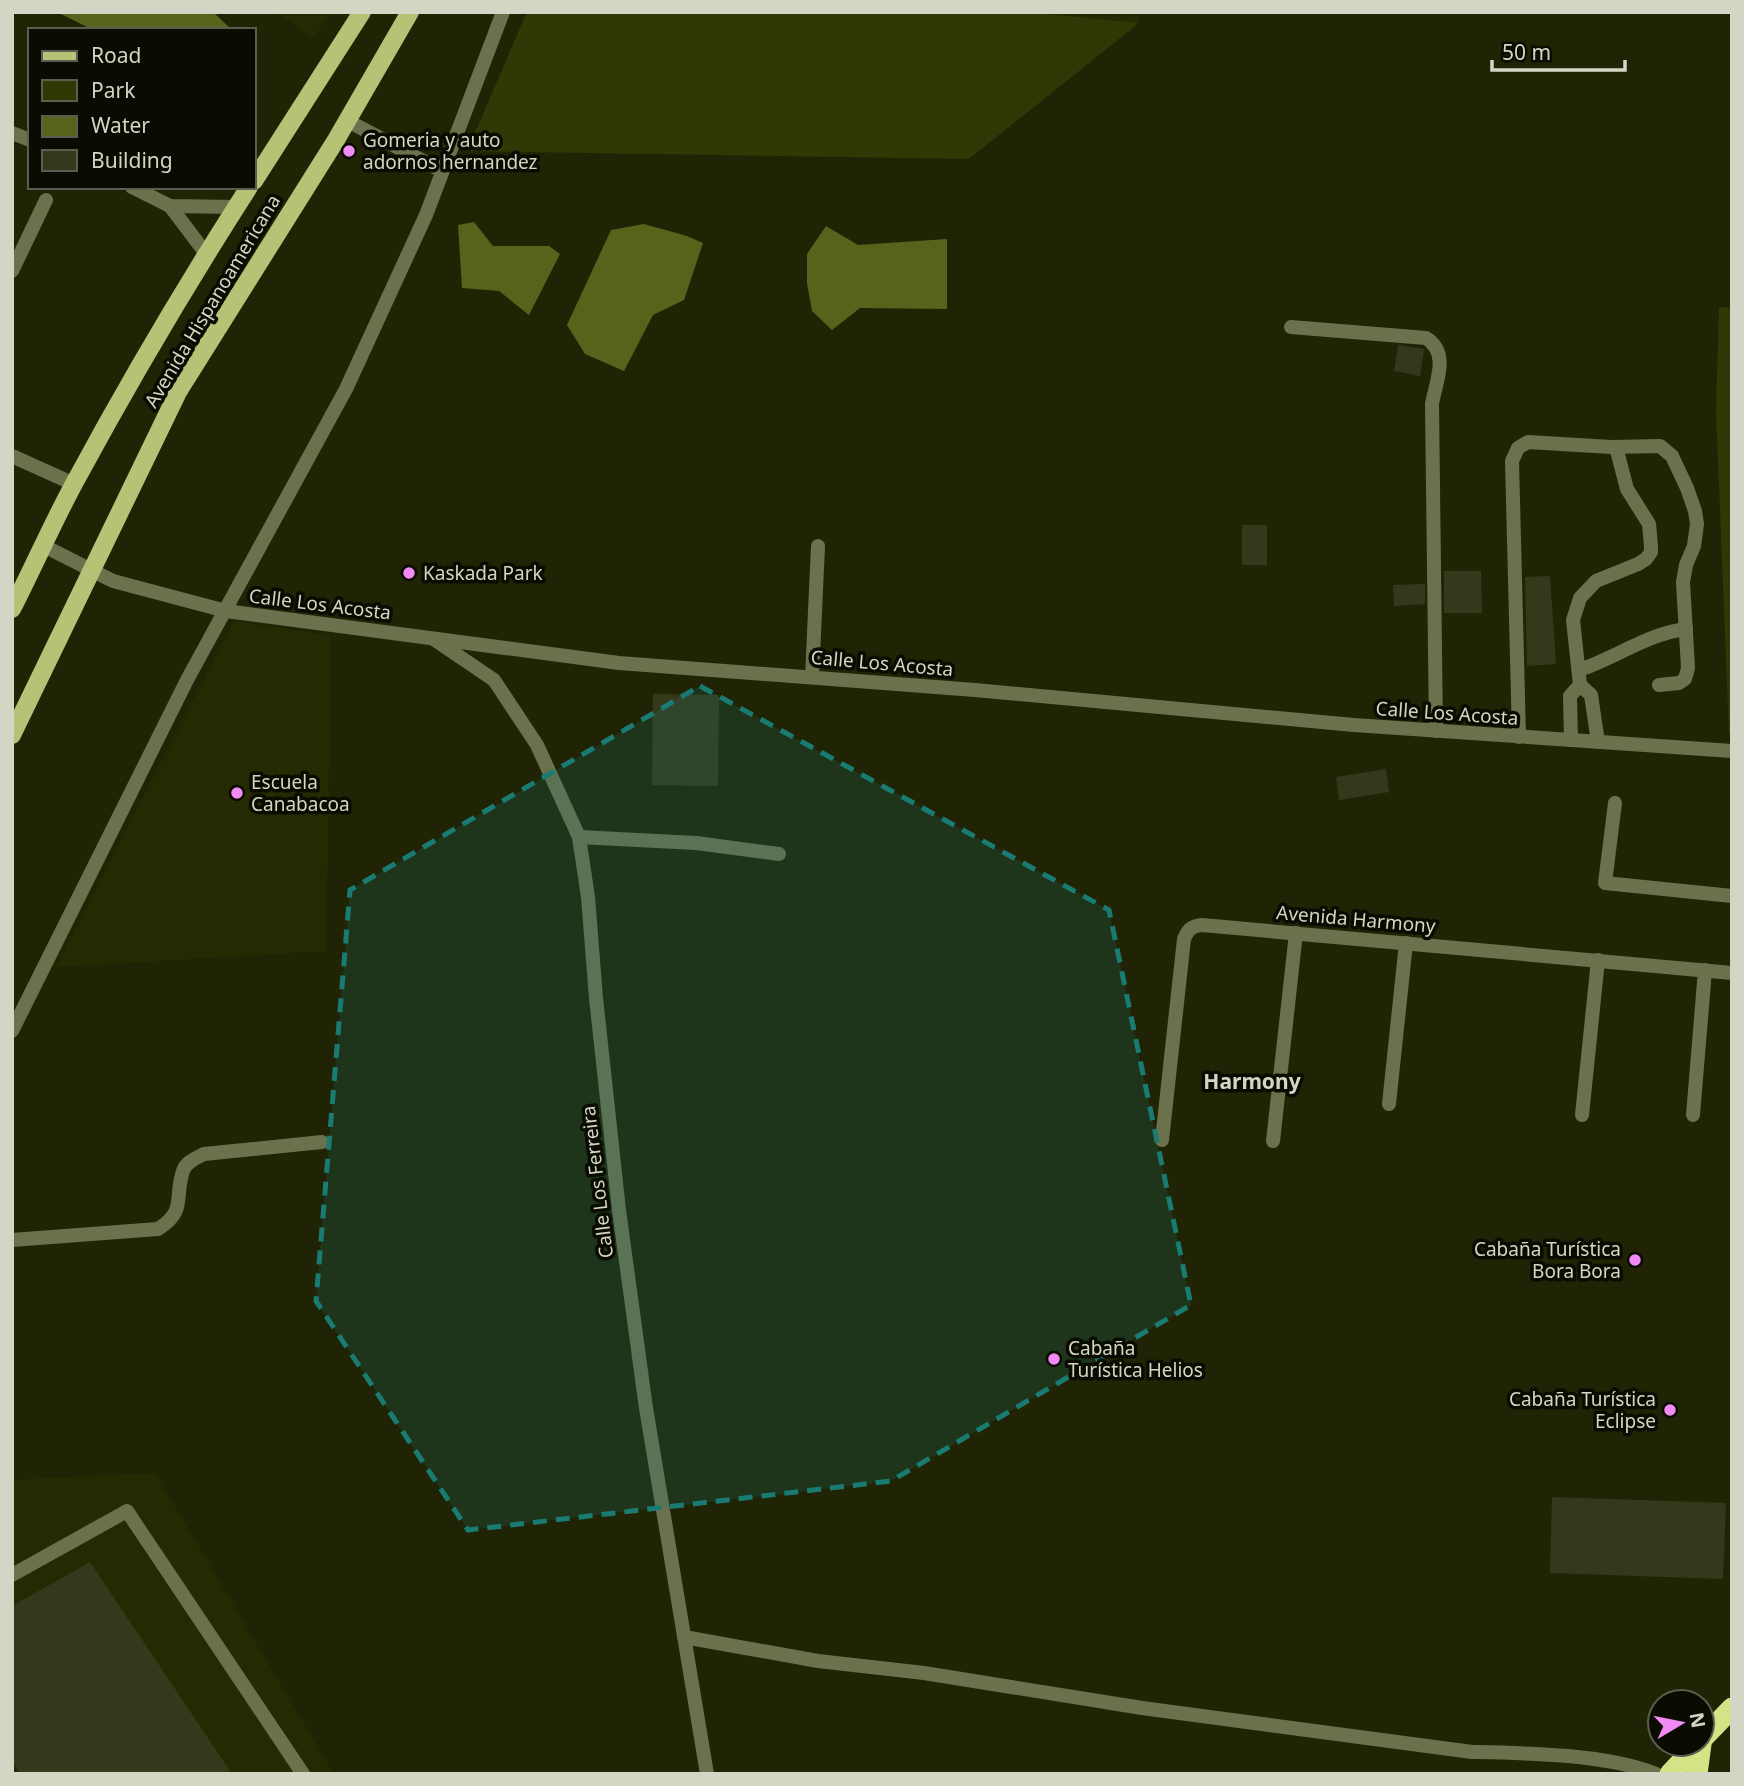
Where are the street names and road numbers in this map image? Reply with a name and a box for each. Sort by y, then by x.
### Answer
street label: Avenida Hispanoamericana [138,190,286,412]
street label: Calle Los Acosta [247,582,393,626]
street label: Calle Los Acosta [810,644,954,682]
street label: Calle Los Acosta [1375,695,1519,731]
street label: Avenida Harmony [1275,899,1437,939]
street label: Calle Los Ferreira [575,1104,619,1260]

